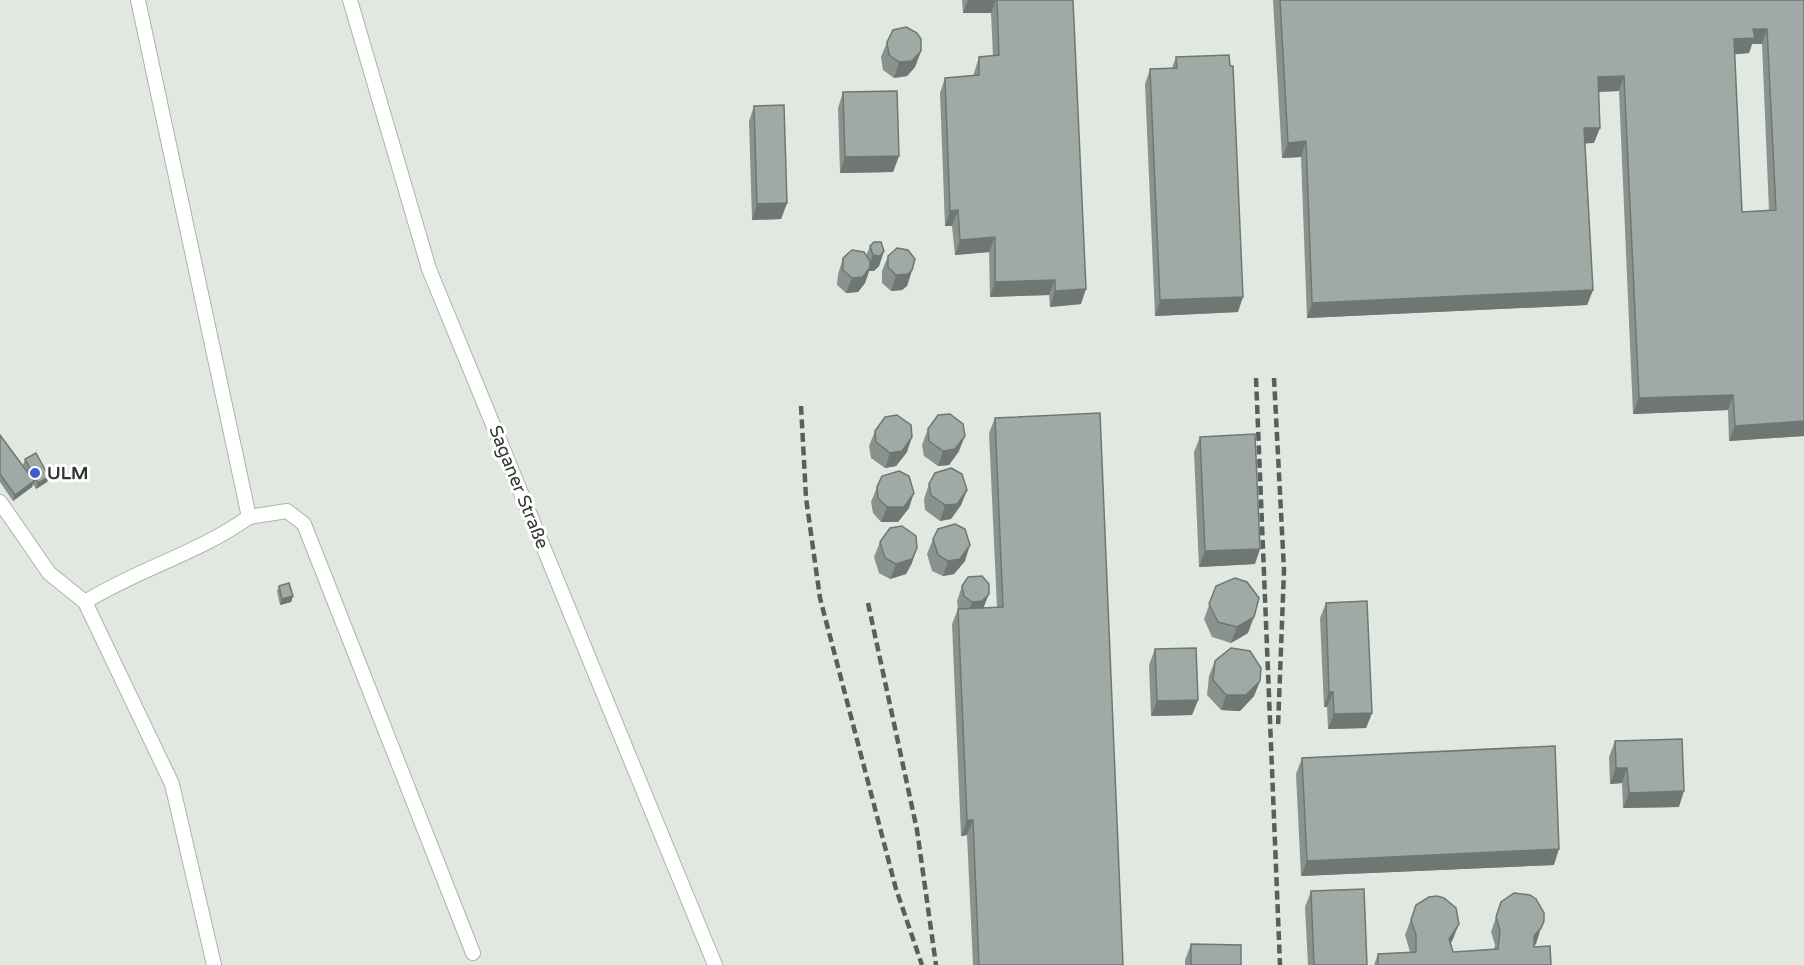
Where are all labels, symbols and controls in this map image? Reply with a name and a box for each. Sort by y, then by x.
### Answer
street label: Saganer Straße [484,422,554,552]
place label: ULM [47,462,88,484]
marker: ULM [28,466,42,480]

